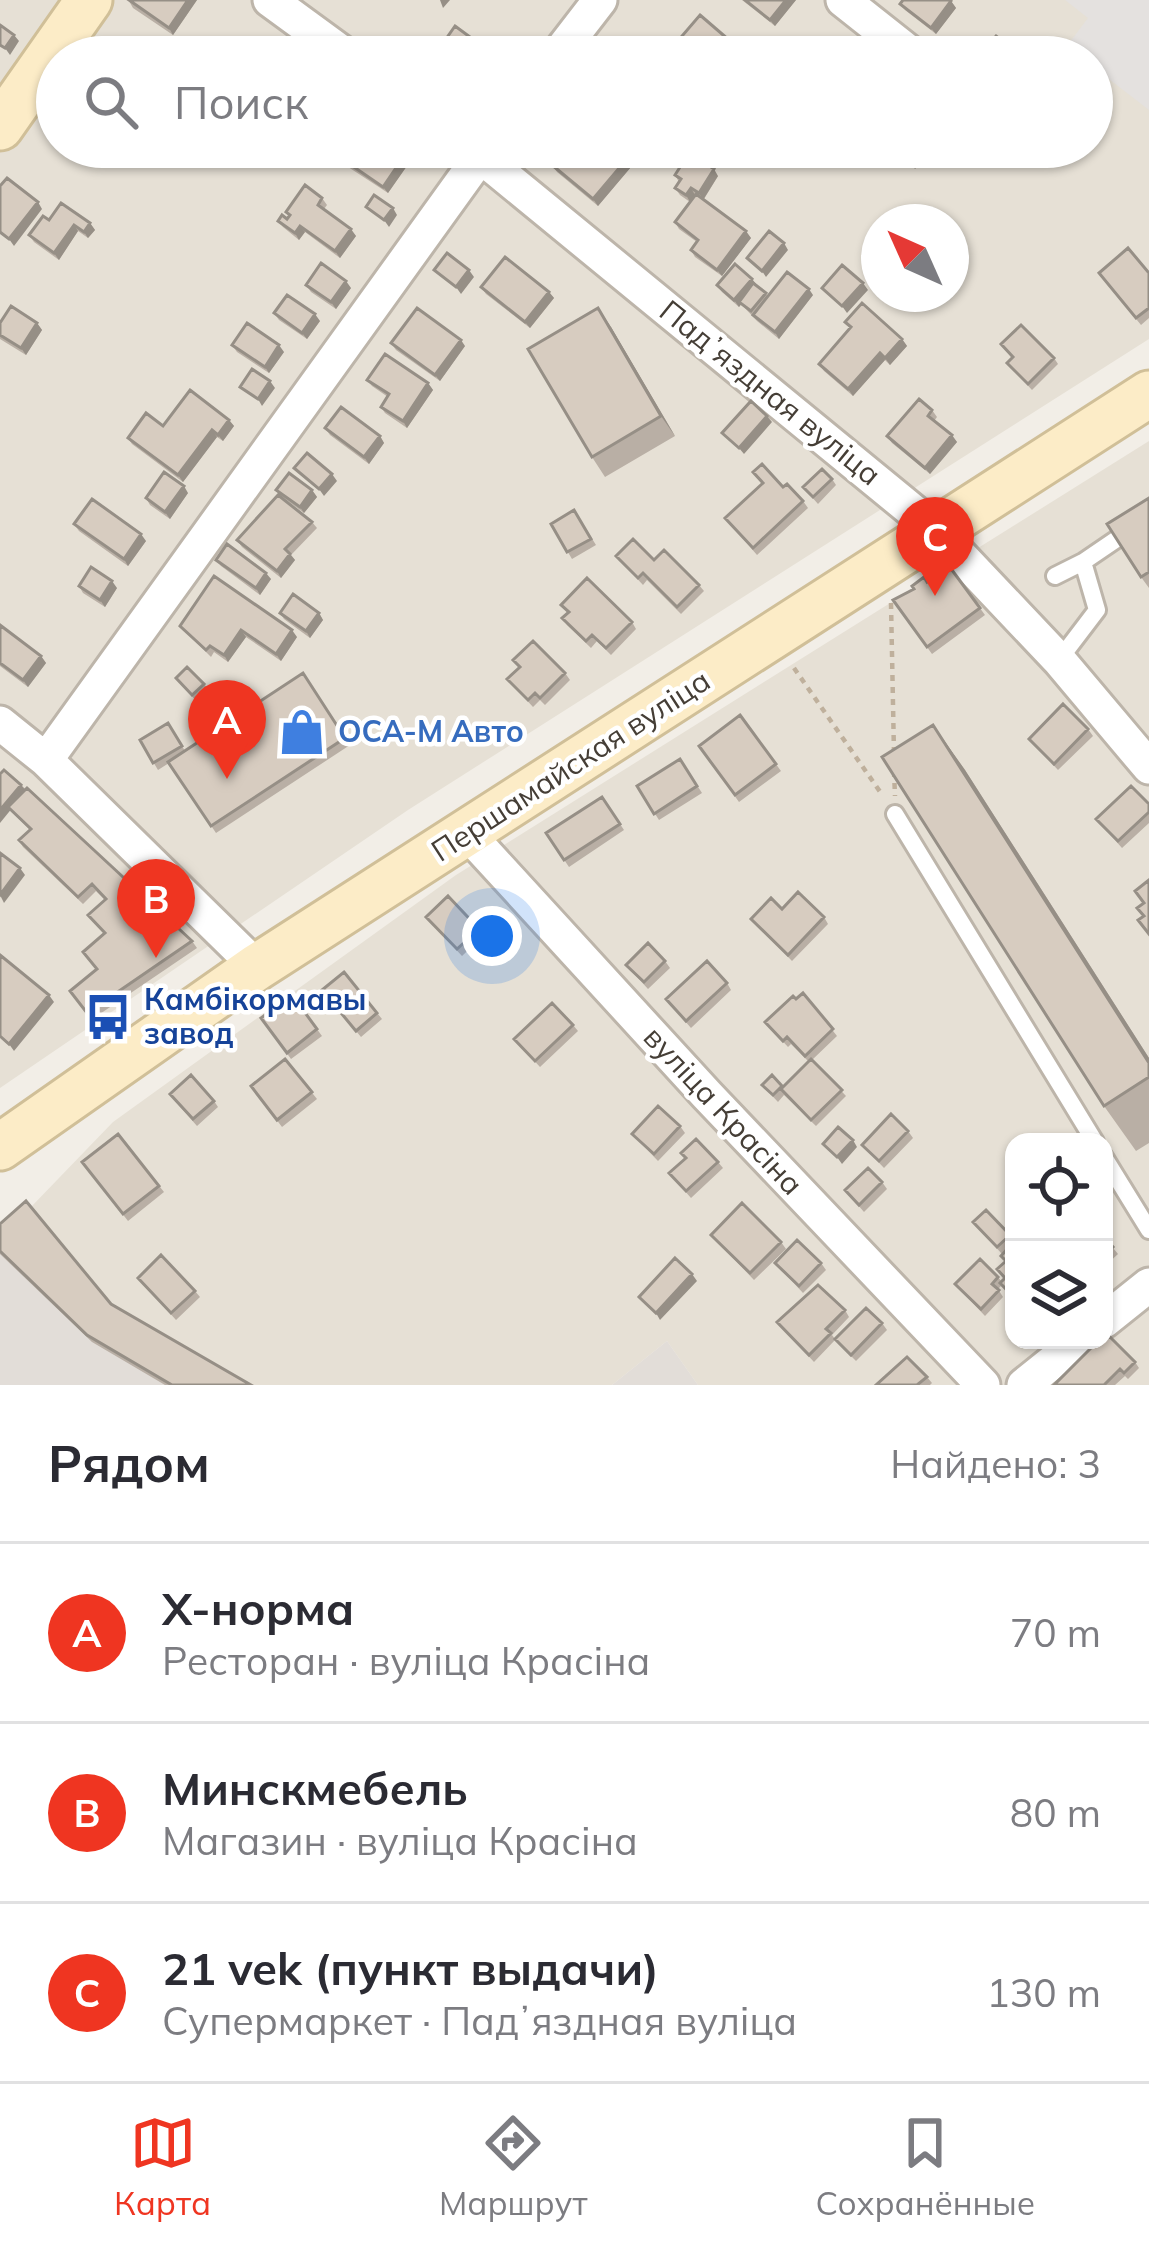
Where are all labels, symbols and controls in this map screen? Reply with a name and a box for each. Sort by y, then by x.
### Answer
search box [36,36,1113,168]
icon: search [78,69,144,135]
text: Поиск [174,74,308,130]
north arrow [861,204,969,312]
street label: Падʼяздная вуліца [652,291,889,493]
pin: C [896,497,974,596]
street label: Першамайская вуліца [424,661,717,870]
pin: A [188,680,266,779]
shop icon: ОСА-М Авто [277,707,327,757]
place label: ОСА-М Авто [338,712,524,750]
pin: B [117,859,195,958]
your location [462,906,522,966]
place label: Камбікормавы завод [144,980,366,1052]
bus stop icon: Камбікормавы завод [83,992,133,1042]
street label: вуліца Красіна [636,1018,812,1203]
map controls [1005,1133,1113,1349]
button: locate [1005,1133,1113,1241]
button: layers [1005,1241,1113,1349]
text: Рядом [48,1431,210,1495]
text: Найдено: 3 [890,1439,1101,1488]
text: Х-норма [162,1580,354,1636]
text: A [72,1608,102,1657]
text: 70 m [1010,1608,1101,1657]
text: Ресторан · вуліца Красіна [162,1636,650,1685]
text: Минскмебель [162,1760,468,1816]
text: B [74,1788,100,1837]
text: 80 m [1010,1788,1101,1837]
text: Магазин · вуліца Красіна [162,1816,638,1865]
text: 21 vek (пункт выдачи) [162,1940,659,1996]
text: C [74,1968,100,2017]
text: 130 m [986,1968,1101,2017]
text: Супермаркет · Падʼяздная вуліца [162,1996,797,2045]
tab: Карта [114,2110,211,2223]
tab: Маршрут [439,2110,587,2223]
tab: Сохранённые [815,2110,1035,2223]

